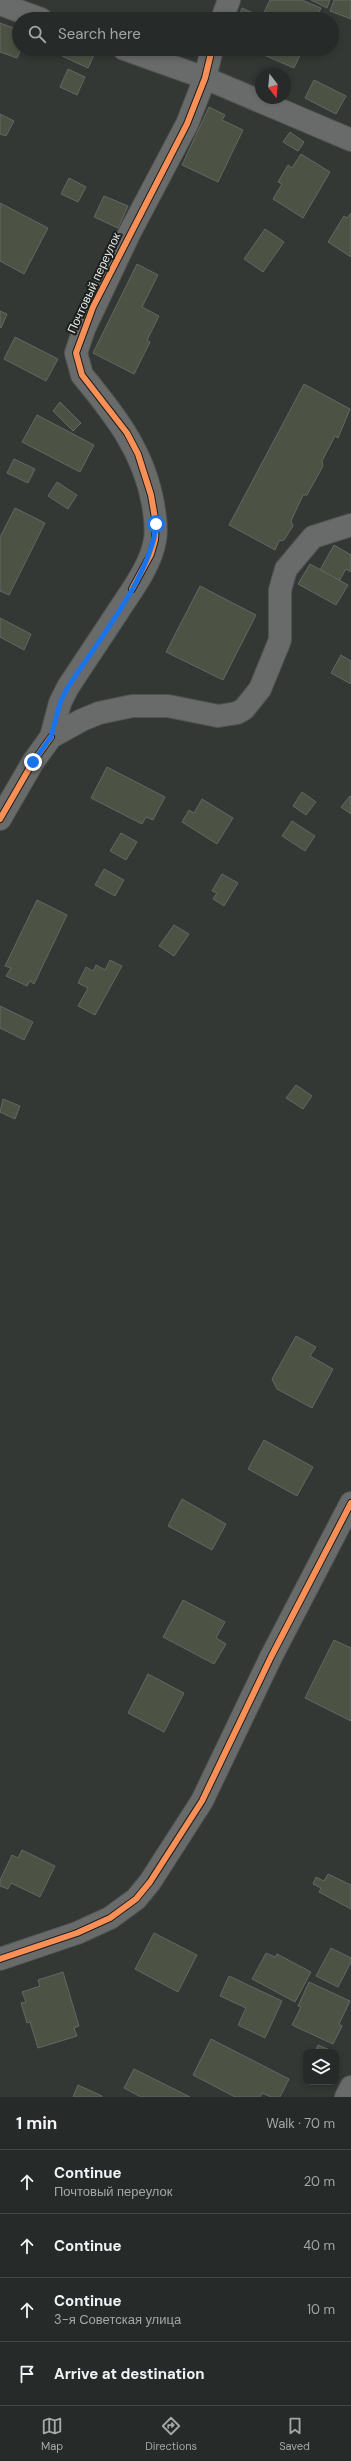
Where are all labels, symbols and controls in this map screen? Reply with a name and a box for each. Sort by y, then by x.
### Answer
search box [12,12,339,56]
icon: search [26,23,48,45]
text: Search here [58,24,141,44]
north arrow [255,68,291,104]
street label: Почтовый переулок [64,229,125,336]
route start [147,515,165,533]
route end [24,753,42,771]
map controls [303,2049,339,2085]
button: layers [303,2049,339,2085]
text: 1 min [16,2112,57,2134]
text: Walk · 70 m [266,2115,335,2132]
text: Continue [54,2163,122,2183]
icon: ahead [16,2171,38,2193]
text: 20 m [304,2173,335,2190]
text: Почтовый переулок [54,2183,173,2200]
icon: ahead [16,2235,38,2257]
text: Continue [54,2236,122,2256]
text: 40 m [303,2237,335,2254]
text: Continue [54,2291,122,2311]
icon: ahead [16,2299,38,2321]
text: 10 m [307,2301,335,2318]
text: 3-я Советская улица [54,2311,181,2328]
icon: arrive [16,2363,38,2385]
text: Arrive at destination [54,2364,205,2384]
tab: Map [41,2415,63,2453]
tab: Directions [145,2415,197,2453]
tab: Saved [279,2415,310,2453]

